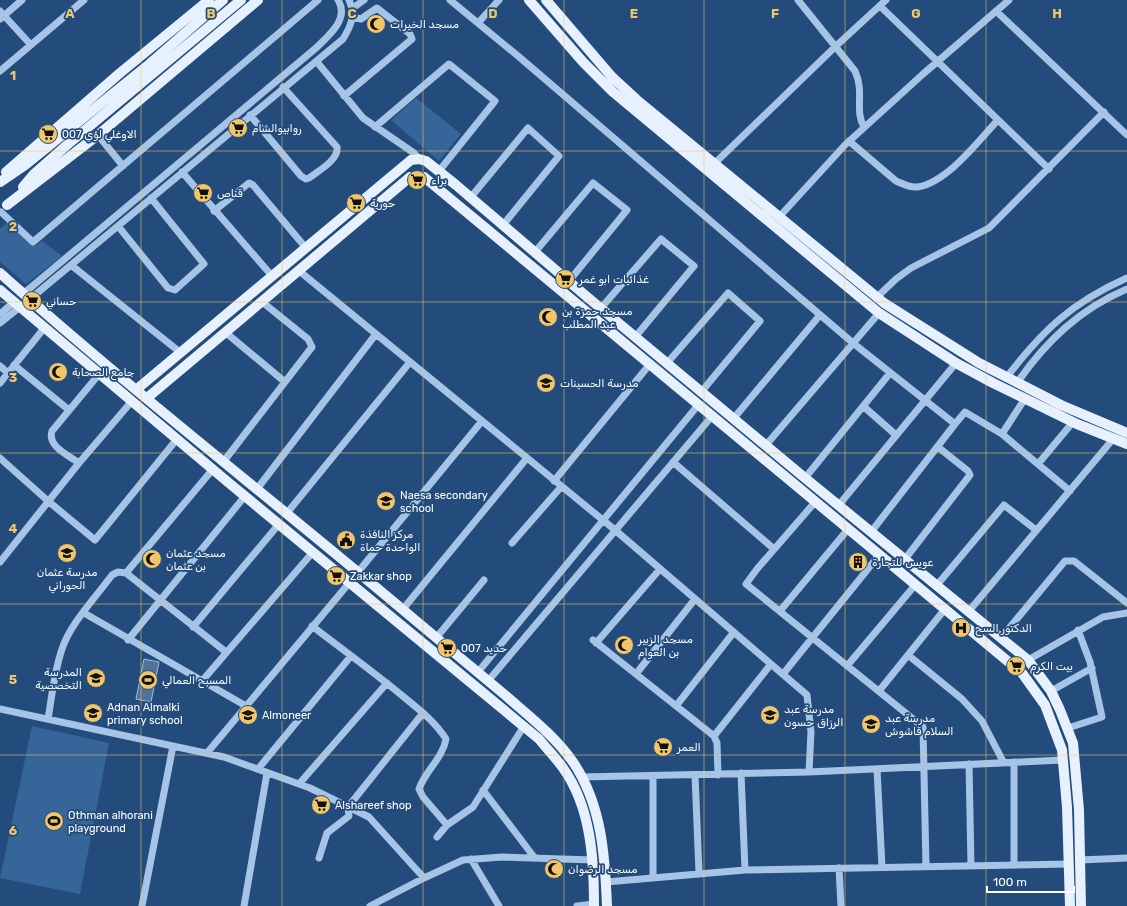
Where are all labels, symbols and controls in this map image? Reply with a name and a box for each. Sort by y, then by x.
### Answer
text: A [65,6,75,21]
text: B [206,6,216,21]
text: C [347,6,357,21]
text: D [488,6,498,21]
text: E [630,6,638,21]
text: F [771,6,779,21]
text: G [911,6,921,21]
text: H [1052,6,1062,21]
mosque icon: مسجد الخيرات [365,13,387,35]
place label: مسجد الخيرات [390,18,459,31]
text: 1 [10,68,16,83]
supermarket icon: روابيوالشام [227,117,249,139]
place label: روابيوالشام [252,122,302,136]
supermarket icon: الاوغلي لؤي 007 [37,123,59,145]
place label: الاوغلي لؤي 007 [62,128,137,143]
supermarket icon: براء [406,169,428,191]
place label: براء [431,174,447,187]
supermarket icon: قناص [192,182,214,204]
place label: قناص [217,187,243,200]
supermarket icon: حورية [345,192,367,214]
place label: حورية [370,197,396,211]
text: 2 [9,219,17,234]
supermarket icon: غذائيات ابو غمر [554,268,576,290]
place label: غذائيات ابو غمر [578,273,649,287]
supermarket icon: حساني [21,290,43,312]
place label: حساني [46,295,77,310]
place label: مسجد حمزة بن عبد المطلب [562,305,632,331]
mosque icon: مسجد حمزة بن عبد المطلب [537,306,559,328]
mosque icon: جامع الصحابة [47,361,69,383]
place label: جامع الصحابة [72,366,135,381]
text: 3 [9,370,18,385]
school or university icon: مدرسة الحسينات [535,372,557,394]
place label: مدرسة الحسينات [560,377,638,390]
place label: Naesa secondary school [400,489,488,515]
school or university icon: Naesa secondary school [375,490,397,512]
text: 4 [9,521,18,536]
place label: مركز النافذة الواحدة حماة [360,528,420,555]
public building icon: مركز النافذة الواحدة حماة [335,529,357,551]
school or university icon: مدرسة عثمان الحوراني [56,542,78,564]
place label: مسجد عثمان بن عثمان [166,547,226,573]
mosque icon: مسجد عثمان بن عثمان [141,548,163,570]
building icon: عويس للتجارة [847,551,869,573]
place label: عويس للتجارة [872,556,934,570]
supermarket icon: Zakkar shop [325,565,347,587]
place label: مدرسة عثمان الحوراني [37,566,97,594]
place label: Zakkar shop [350,570,412,583]
hospital icon: الدكتور السح [950,617,972,639]
place label: الدكتور السح [975,622,1032,637]
place label: مسجد الزبير بن العوام [637,633,693,660]
mosque icon: مسجد الزبير بن العوام [613,634,635,656]
supermarket icon: حديد 007 [436,637,458,659]
place label: حديد 007 [461,642,508,655]
supermarket icon: بيت الكرم [1005,655,1027,677]
place label: بيت الكرم [1030,660,1073,674]
place label: المدرسة التخصصية [35,666,82,692]
school or university icon: المدرسة التخصصية [85,667,107,689]
sports icon: المسبح العمالي [137,669,159,691]
text: 5 [9,672,17,687]
place label: المسبح العمالي [162,674,231,689]
place label: Adnan Almalki primary school [107,701,183,727]
school or university icon: Adnan Almalki primary school [82,702,104,724]
place label: مدرسة عبد الرزاق حسون [784,703,843,730]
school or university icon: Almoneer [237,704,259,726]
school or university icon: مدرسة عبد الرزاق حسون [759,704,781,726]
place label: Almoneer [262,709,312,722]
place label: مدرسة عبد السلام قاشوش [885,712,954,739]
school or university icon: مدرسة عبد السلام قاشوش [860,713,882,735]
supermarket icon: العمر [652,736,674,758]
place label: العمر [676,741,701,754]
supermarket icon: Alshareef shop [310,794,332,816]
place label: Alshareef shop [335,799,412,812]
place label: Othman alhorani playground [68,809,153,835]
sports icon: Othman alhorani playground [43,810,65,832]
text: 6 [9,823,18,838]
mosque icon: مسجد الرضوان [543,858,565,880]
place label: مسجد الرضوان [568,863,637,877]
scale bar [987,868,1074,894]
text: 100 m [993,875,1027,889]

